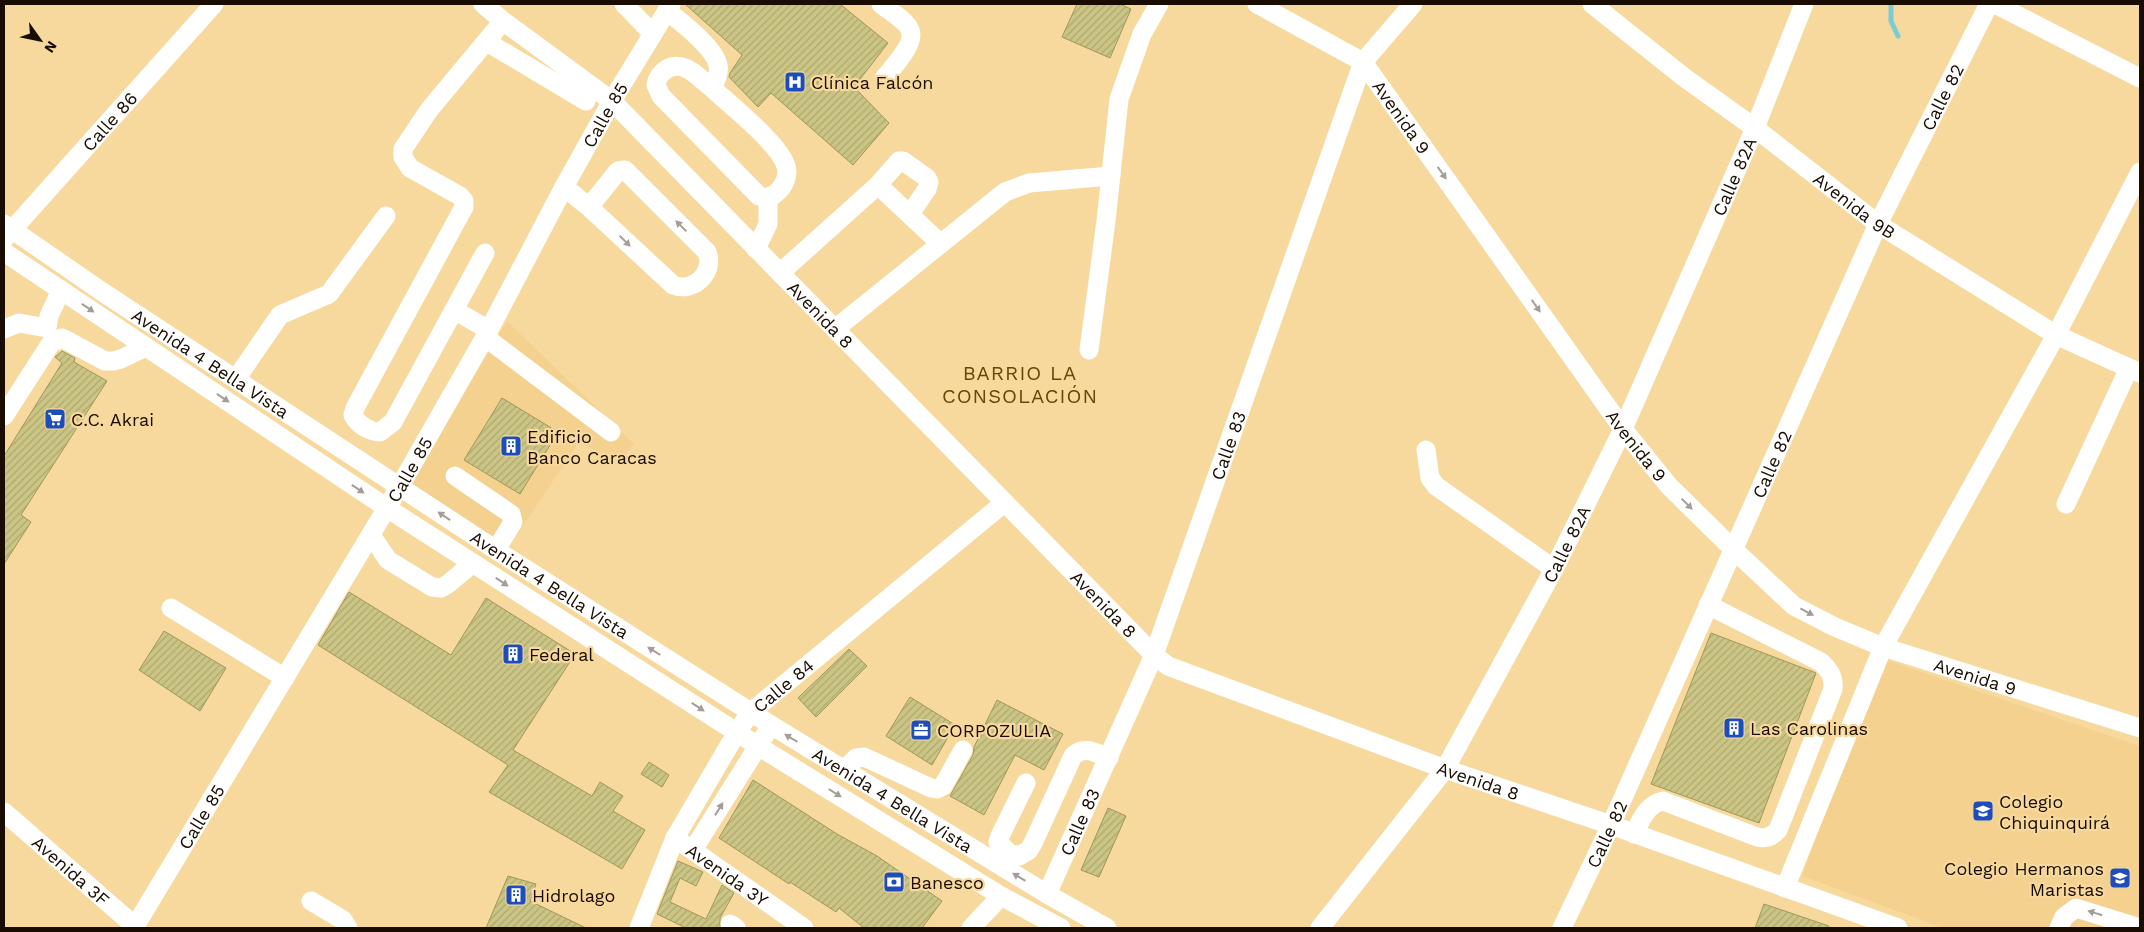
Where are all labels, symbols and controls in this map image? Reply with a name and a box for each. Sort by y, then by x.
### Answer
north arrow [15,15,65,65]
text: N [41,38,60,56]
street label: Calle 82 [1917,60,1968,134]
hospital icon: Clínica Falcón [783,70,807,94]
place label: Clínica Falcón [811,72,933,93]
street label: Avenida 9 [1369,76,1435,158]
street label: Calle 85 [578,78,632,151]
street label: Calle 86 [77,87,141,155]
street label: Calle 82A [1707,134,1760,219]
one-way arrow [1437,166,1447,180]
street label: Avenida 9B [1810,167,1899,243]
one-way arrow [676,220,688,232]
one-way arrow [618,235,630,247]
street label: Avenida 8 [783,277,858,352]
one-way arrow [1531,299,1541,312]
one-way arrow [81,303,95,313]
street label: Avenida 4 Bella Vista [128,304,293,422]
district label: BARRIO LA CONSOLACIÓN [942,361,1098,408]
one-way arrow [216,393,230,403]
street label: Avenida 9 [1602,406,1671,485]
supermarket icon: C.C. Akrai [43,407,67,431]
street label: Calle 83 [1206,408,1250,483]
place label: C.C. Akrai [71,409,154,430]
place label: Edificio Banco Caracas [527,426,657,468]
street label: Calle 82 [1747,427,1795,501]
street label: Calle 85 [382,433,436,506]
building icon: Edificio Banco Caracas [499,434,523,458]
one-way arrow [351,484,365,494]
one-way arrow [1681,498,1693,510]
street label: Calle 82A [1538,502,1594,586]
one-way arrow [437,511,450,520]
street label: Avenida 4 Bella Vista [467,526,633,642]
street label: Avenida 8 [1067,566,1141,642]
one-way arrow [495,577,508,586]
one-way arrow [1800,608,1815,616]
building icon: Federal [501,642,525,666]
place label: Federal [529,644,594,665]
one-way arrow [647,646,660,655]
street label: Avenida 9 [1931,653,2019,699]
street label: Calle 84 [749,654,818,716]
one-way arrow [691,702,704,711]
building icon: Las Carolinas [1722,716,1746,740]
office icon: CORPOZULIA [909,718,933,742]
place label: Las Carolinas [1750,718,1868,739]
place label: CORPOZULIA [937,720,1051,741]
one-way arrow [785,733,798,742]
street label: Avenida 4 Bella Vista [809,743,977,856]
street label: Avenida 8 [1434,757,1522,804]
street label: Calle 85 [174,780,229,853]
street label: Calle 83 [1055,785,1103,859]
one-way arrow [829,789,842,798]
place label: Colegio Chiquinquirá [1999,791,2110,833]
street label: Calle 82 [1582,797,1631,871]
school or university icon: Colegio Chiquinquirá [1971,799,1995,823]
one-way arrow [714,802,724,815]
street label: Avenida 3F [28,831,114,910]
street label: Avenida 3Y [683,839,773,911]
place label: Colegio Hermanos Maristas [1944,858,2104,900]
school or university icon: Colegio Hermanos Maristas [2108,866,2132,890]
bank icon: Banesco [882,870,906,894]
place label: Banesco [910,872,984,893]
one-way arrow [1013,873,1026,882]
building icon: Hidrolago [504,883,528,907]
place label: Hidrolago [532,885,615,906]
one-way arrow [2088,909,2103,916]

